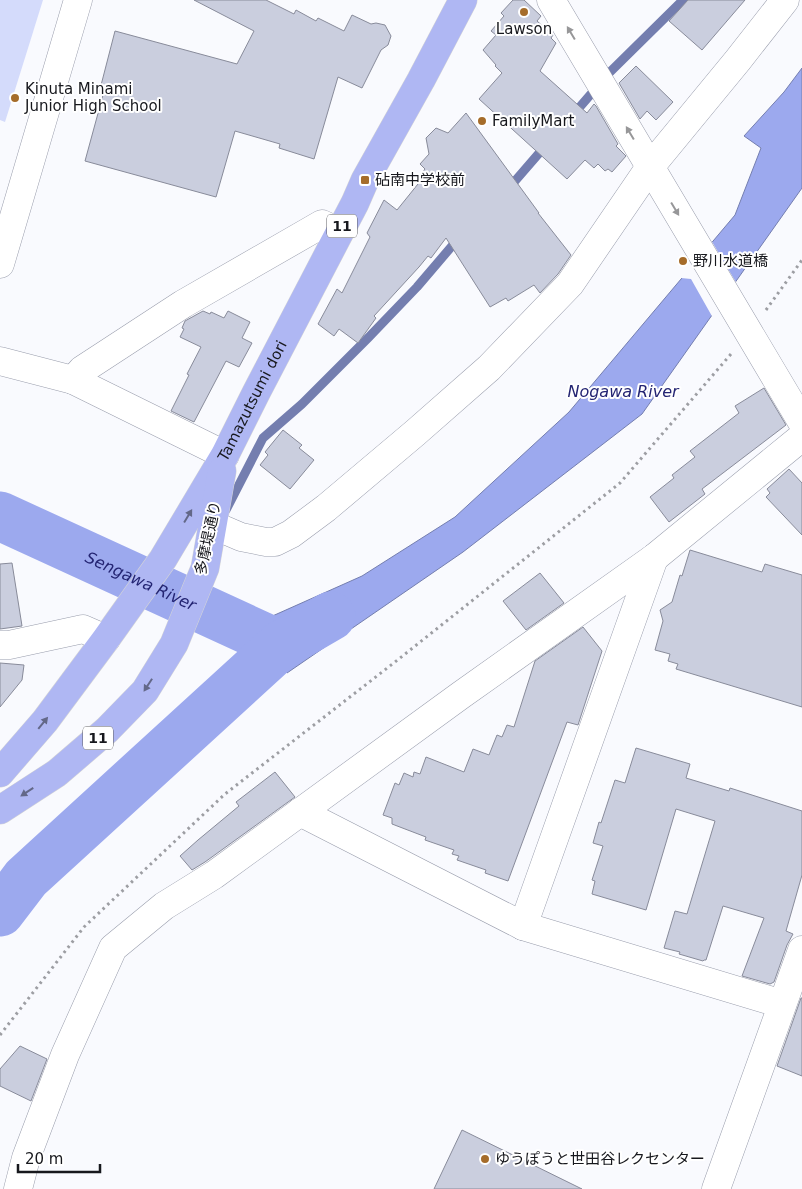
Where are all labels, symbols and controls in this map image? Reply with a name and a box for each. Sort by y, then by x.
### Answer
marker: Lawson [518,6,530,18]
place label: Lawson [496,20,552,38]
one-way arrow [566,27,575,40]
place label: Kinuta Minami Junior High School [24,80,162,115]
marker: Kinuta Minami Junior High School [9,92,21,104]
place label: FamilyMart [492,112,575,130]
marker: FamilyMart [476,115,488,127]
one-way arrow [625,127,634,140]
place label: 砧南中学校前 [375,171,465,189]
marker: 砧南中学校前 [359,174,371,186]
one-way arrow [670,202,679,215]
road number: 11 [327,215,357,238]
place label: 野川水道橋 [693,252,768,270]
marker: 野川水道橋 [677,255,689,267]
street label: Tamazutsumi dori [214,337,291,465]
water label: Nogawa River [567,382,680,401]
street label: 多摩堤通り [191,499,225,577]
one-way arrow [183,510,192,523]
water label: Sengawa River [83,547,200,615]
one-way arrow [143,678,153,692]
one-way arrow [38,717,49,730]
road number: 11 [83,726,113,750]
one-way arrow [21,788,34,797]
scale bar [18,1142,100,1174]
text: 20 m [25,1150,63,1168]
place label: ゆうぽうと世田谷レクセンター [495,1150,705,1168]
marker: ゆうぽうと世田谷レクセンター [479,1153,491,1165]

